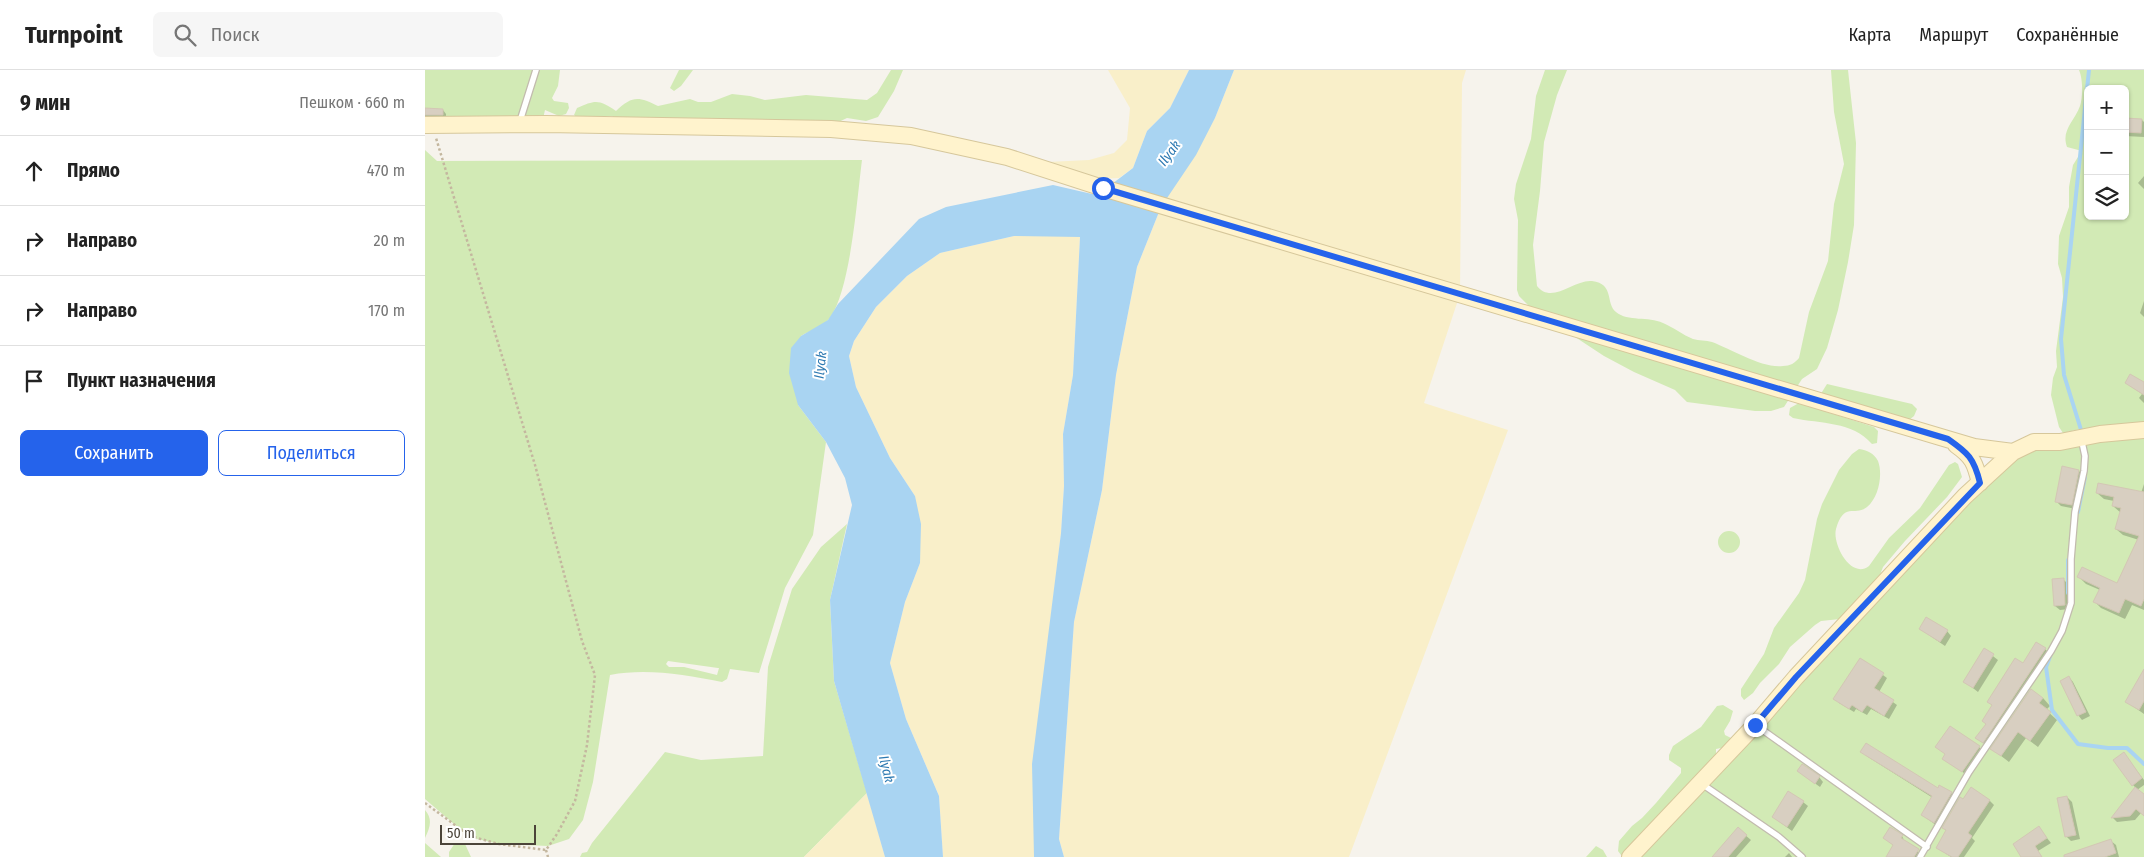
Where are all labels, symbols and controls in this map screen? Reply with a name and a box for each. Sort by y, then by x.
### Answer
search box [153,12,503,57]
text: Turnpoint [25,21,123,49]
icon: search [171,21,199,49]
text: Поиск [211,23,259,46]
text: Карта [1848,24,1891,46]
text: Маршрут [1919,24,1988,46]
text: Сохранённые [2016,24,2119,46]
map controls [2084,85,2129,220]
button: + [2084,85,2129,130]
text: 9 мин [20,90,71,116]
text: Пешком · 660 m [299,93,405,112]
button: − [2084,130,2129,175]
water label: Ilyak [1154,137,1185,169]
icon: ahead [20,157,48,185]
text: Прямо [67,159,120,182]
text: 470 m [367,161,405,180]
button: layers [2084,175,2129,220]
route start [1092,177,1115,200]
icon: right [20,227,48,255]
text: Направо [67,229,137,252]
text: 20 m [374,231,405,250]
icon: right [20,297,48,325]
text: Направо [67,299,137,322]
text: 170 m [368,301,405,320]
water label: Ilyak [811,350,830,380]
icon: arrive [20,367,48,395]
text: Пункт назначения [67,369,216,392]
button: Сохранить [20,430,208,476]
button: Поделиться [218,430,405,476]
route end [1744,714,1767,737]
water label: Ilyak [875,754,898,785]
scale bar [440,822,536,845]
text: 50 m [447,825,475,842]

